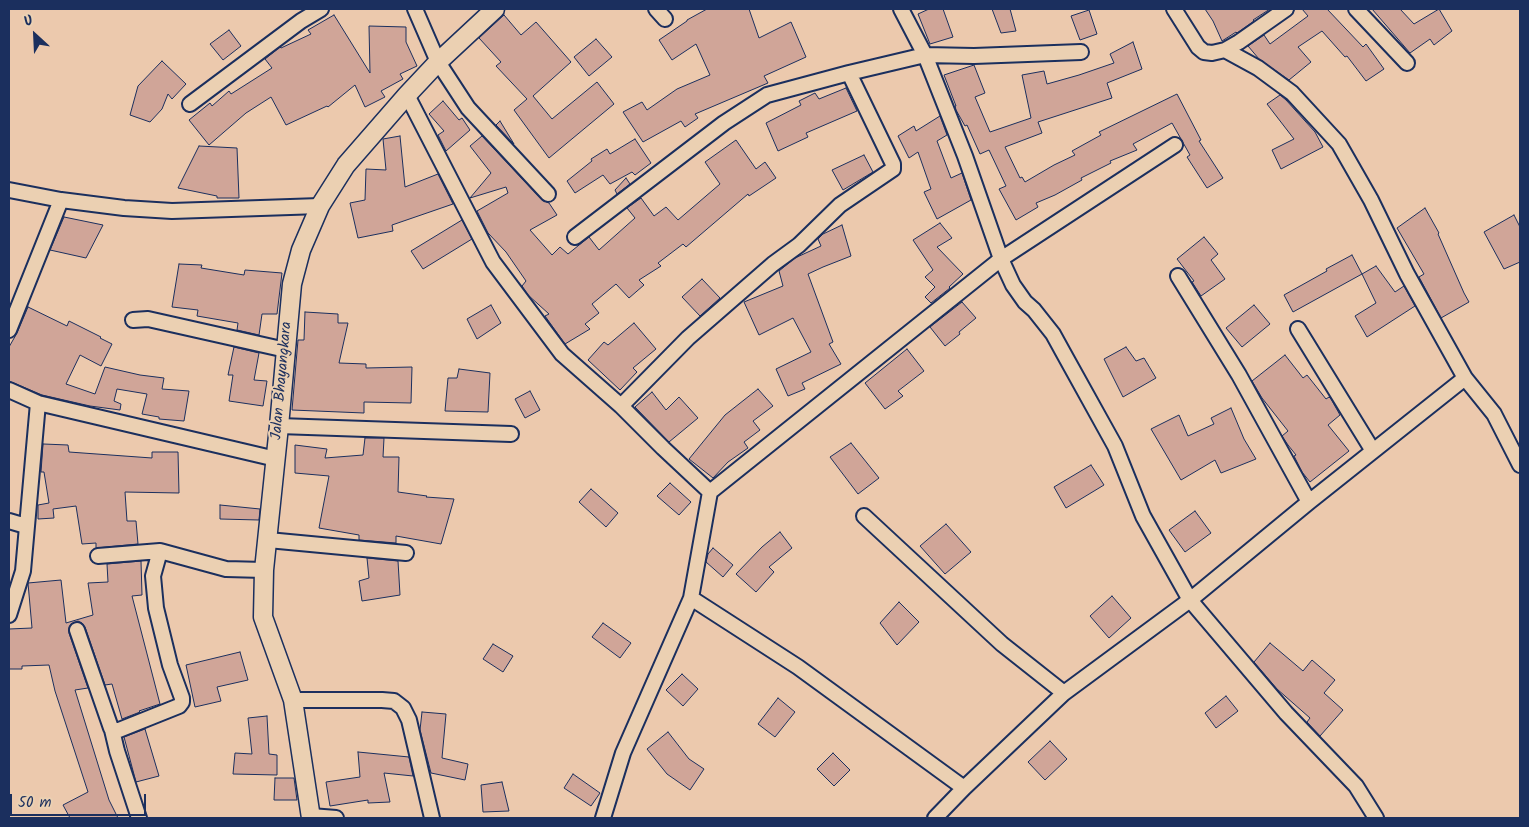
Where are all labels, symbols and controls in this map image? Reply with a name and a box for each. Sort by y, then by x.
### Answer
north arrow [10,10,60,60]
text: U [20,10,37,33]
street label: Jalan Bhayangkara [269,321,297,441]
scale bar [12,784,149,816]
text: 50 m [18,791,52,815]

